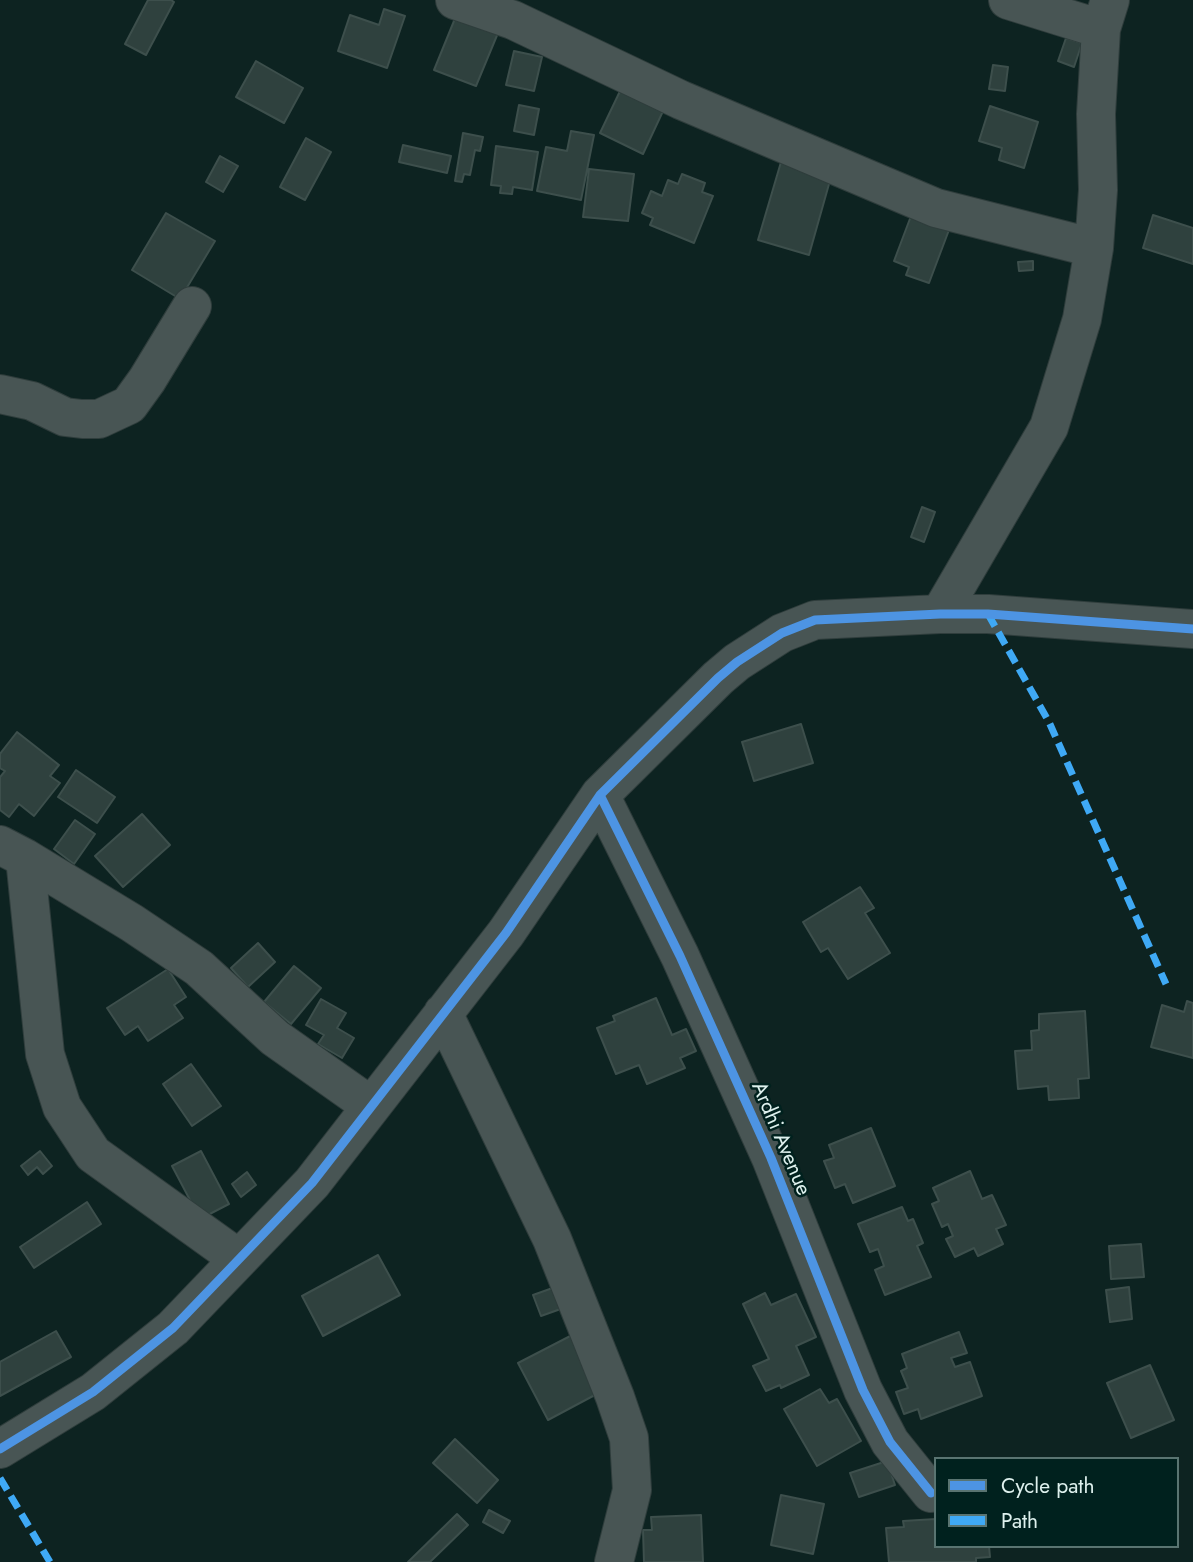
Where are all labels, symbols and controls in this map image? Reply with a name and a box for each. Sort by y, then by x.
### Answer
street label: Ardhi Avenue [745,1078,815,1200]
legend [934,1457,1179,1548]
text: Cycle path [1001,1471,1094,1501]
text: Path [1001,1506,1038,1536]

